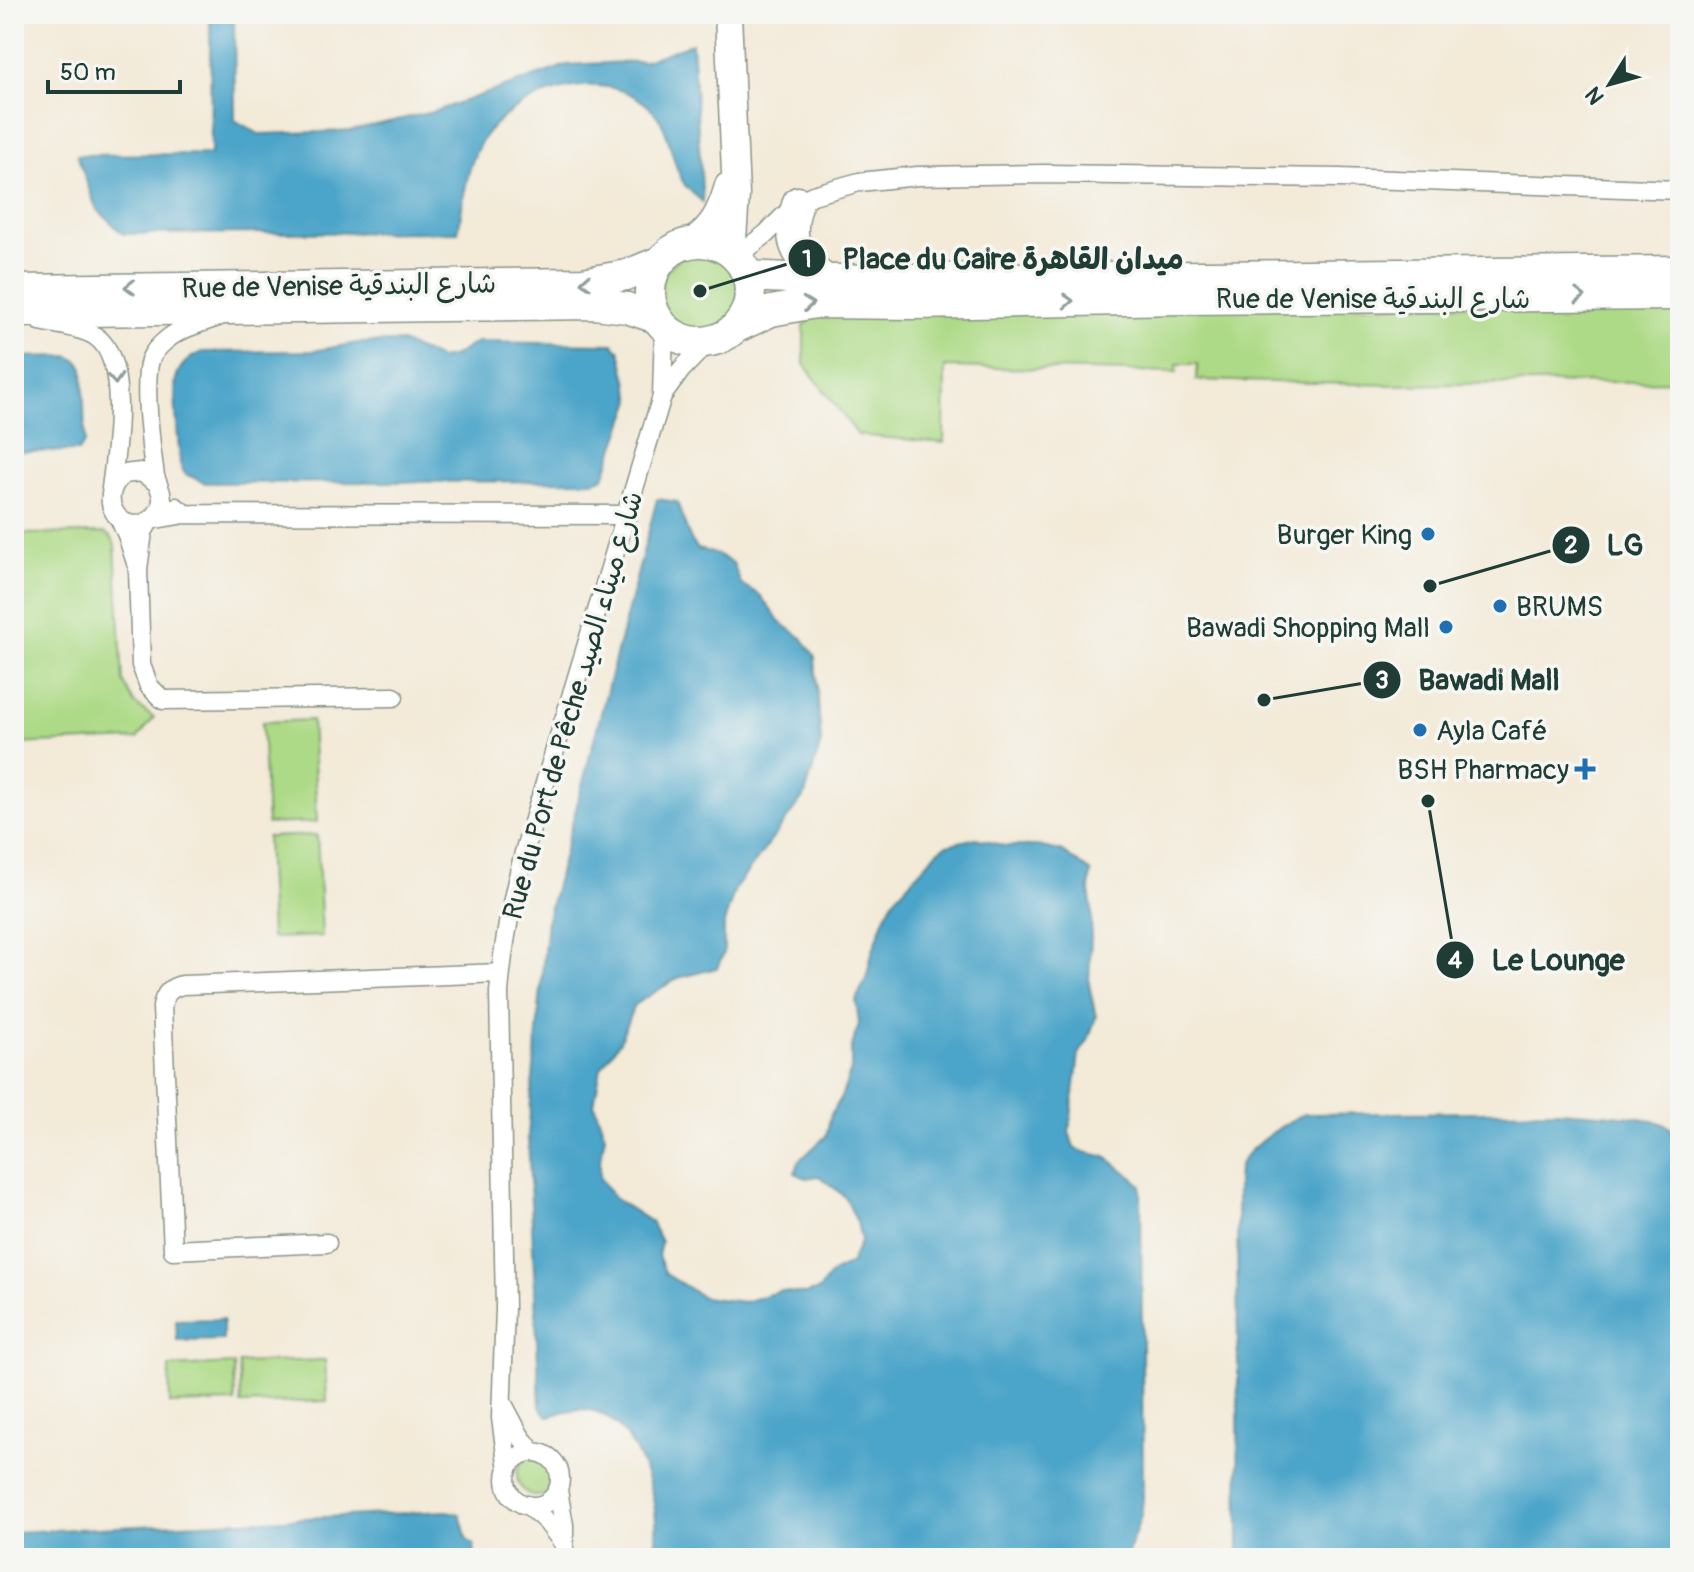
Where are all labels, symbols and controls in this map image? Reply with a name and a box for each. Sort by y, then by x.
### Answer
scale bar [48,44,180,94]
north arrow [1570,44,1650,124]
text: 50 m [60,58,116,87]
text: N [1579,81,1610,110]
callout: Place du Caire ميدان القاهرة [787,231,1200,285]
text: Place du Caire ميدان القاهرة [842,241,1184,278]
text: 1 [802,245,812,274]
street label: Rue de Venise شارع البندقية [181,266,497,308]
one-way arrow [579,273,592,290]
one-way arrow [123,279,136,296]
street label: Rue de Venise شارع البندقية [1216,282,1530,318]
one-way arrow [1574,288,1587,305]
one-way arrow [1062,292,1075,309]
one-way arrow [802,296,815,313]
one-way arrow [106,373,123,386]
street label: Rue du Port de Pêche شارع ميناء الصيد [495,487,652,924]
place label: Burger King [1277,518,1412,553]
callout: LG [1551,518,1660,572]
marker: Burger King [1419,525,1437,543]
text: LG [1607,527,1643,564]
text: 2 [1564,531,1578,560]
place label: BRUMS [1516,590,1603,625]
marker: BRUMS [1491,597,1509,615]
place label: Bawadi Shopping Mall [1186,611,1430,646]
marker: Bawadi Shopping Mall [1437,618,1455,636]
callout: Bawadi Mall [1362,653,1575,707]
text: Bawadi Mall [1418,662,1560,699]
text: 3 [1375,666,1389,695]
place label: Ayla Café [1436,714,1547,749]
marker: Ayla Café [1411,721,1429,739]
place label: BSH Pharmacy [1397,753,1569,788]
marker: BSH Pharmacy [1576,760,1594,778]
callout: Le Lounge [1435,933,1640,987]
text: Le Lounge [1491,942,1626,979]
text: 4 [1448,946,1462,975]

